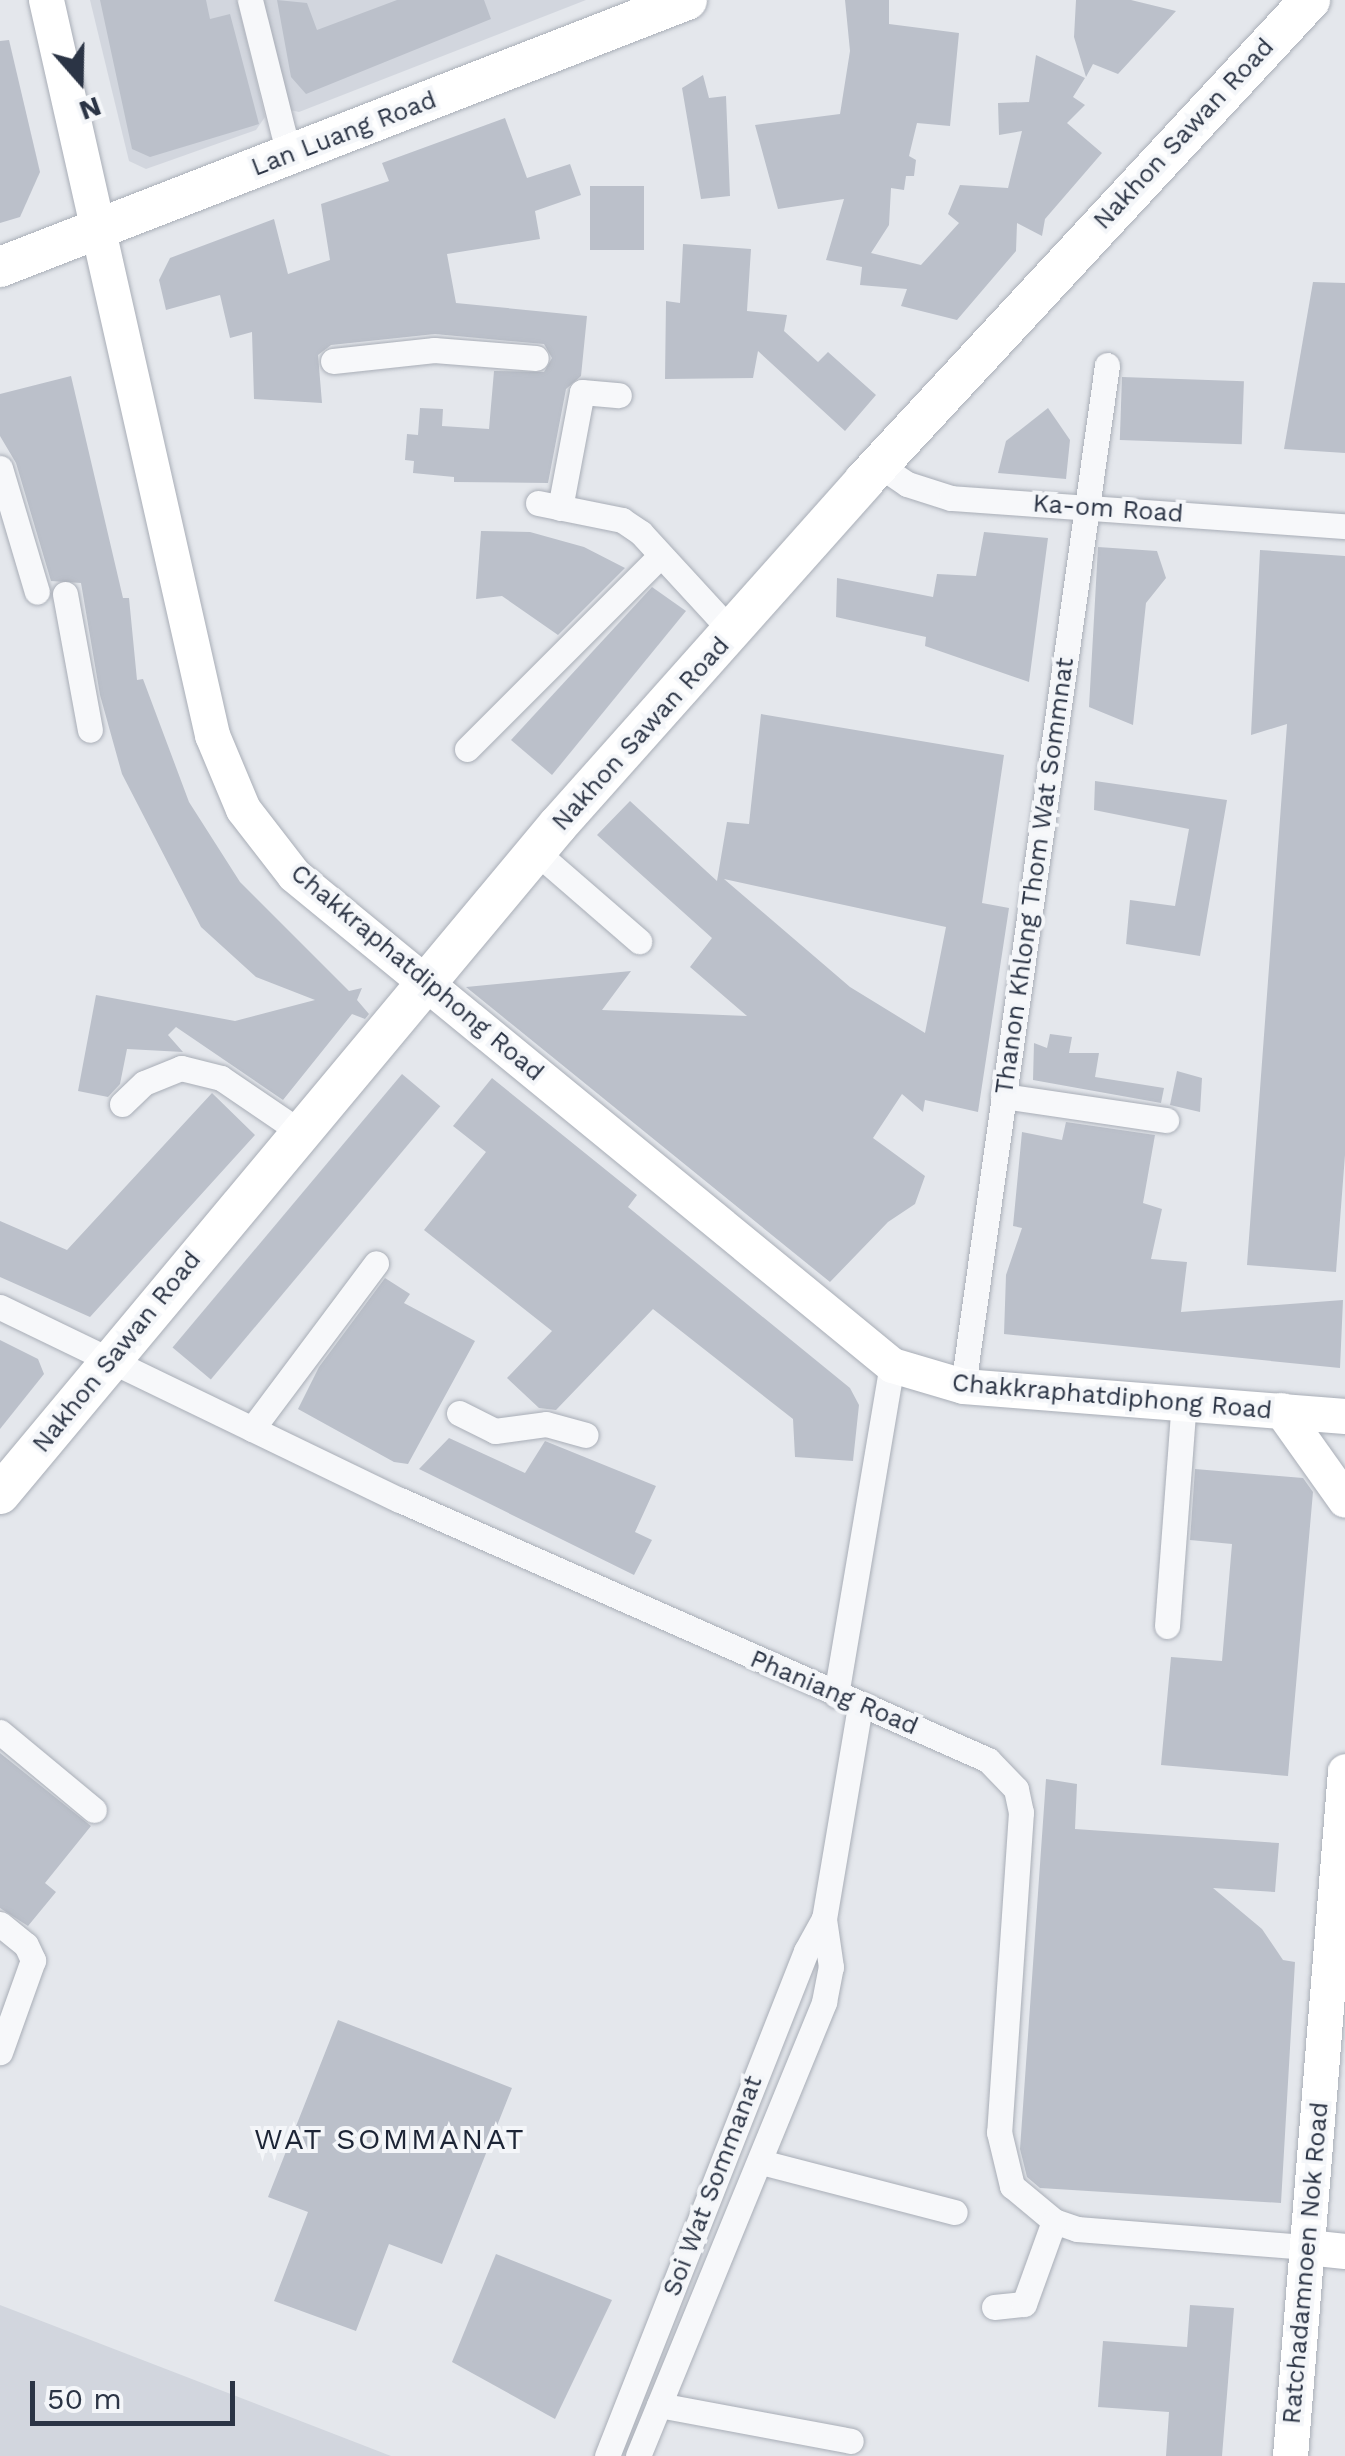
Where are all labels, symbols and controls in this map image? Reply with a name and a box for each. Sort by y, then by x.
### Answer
north arrow [30,30,130,130]
street label: Nakhon Sawan Road [1088,32,1280,236]
street label: Lan Luang Road [247,85,441,183]
text: N [75,90,106,128]
street label: Ka-om Road [1032,489,1184,529]
street label: Nakhon Sawan Road [546,631,736,837]
street label: Thanon Khlong Thom Wat Sommnat [989,655,1081,1097]
street label: Chakkraphatdiphong Road [284,858,550,1088]
street label: Nakhon Sawan Road [27,1245,207,1459]
street label: Chakkraphatdiphong Road [951,1368,1273,1426]
street label: Phaniang Road [746,1644,922,1742]
street label: Soi Wat Sommanat [657,2071,769,2301]
street label: Ratchadamnoen Nok Road [1277,2100,1335,2426]
district label: WAT SOMMANAT [253,2121,527,2157]
scale bar [35,2361,240,2423]
text: 50 m [47,2381,122,2416]

